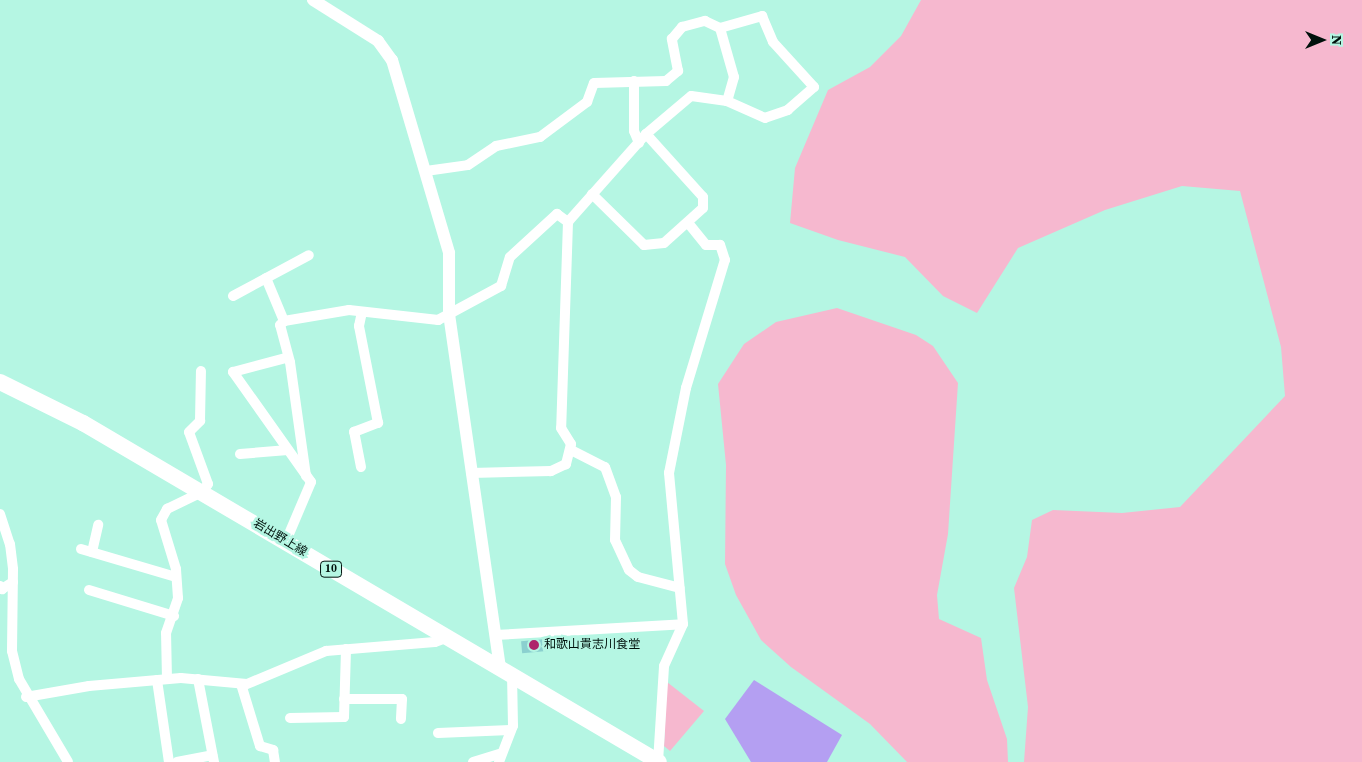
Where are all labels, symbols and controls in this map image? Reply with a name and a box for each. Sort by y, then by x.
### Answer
north arrow [1297,15,1347,65]
text: N [1327,35,1347,45]
street label: 岩出野上線 [251,516,309,560]
road number: 10 [320,560,342,578]
place label: 和歌山貴志川食堂 [544,638,640,652]
marker: 和歌山貴志川食堂 [528,639,540,651]

